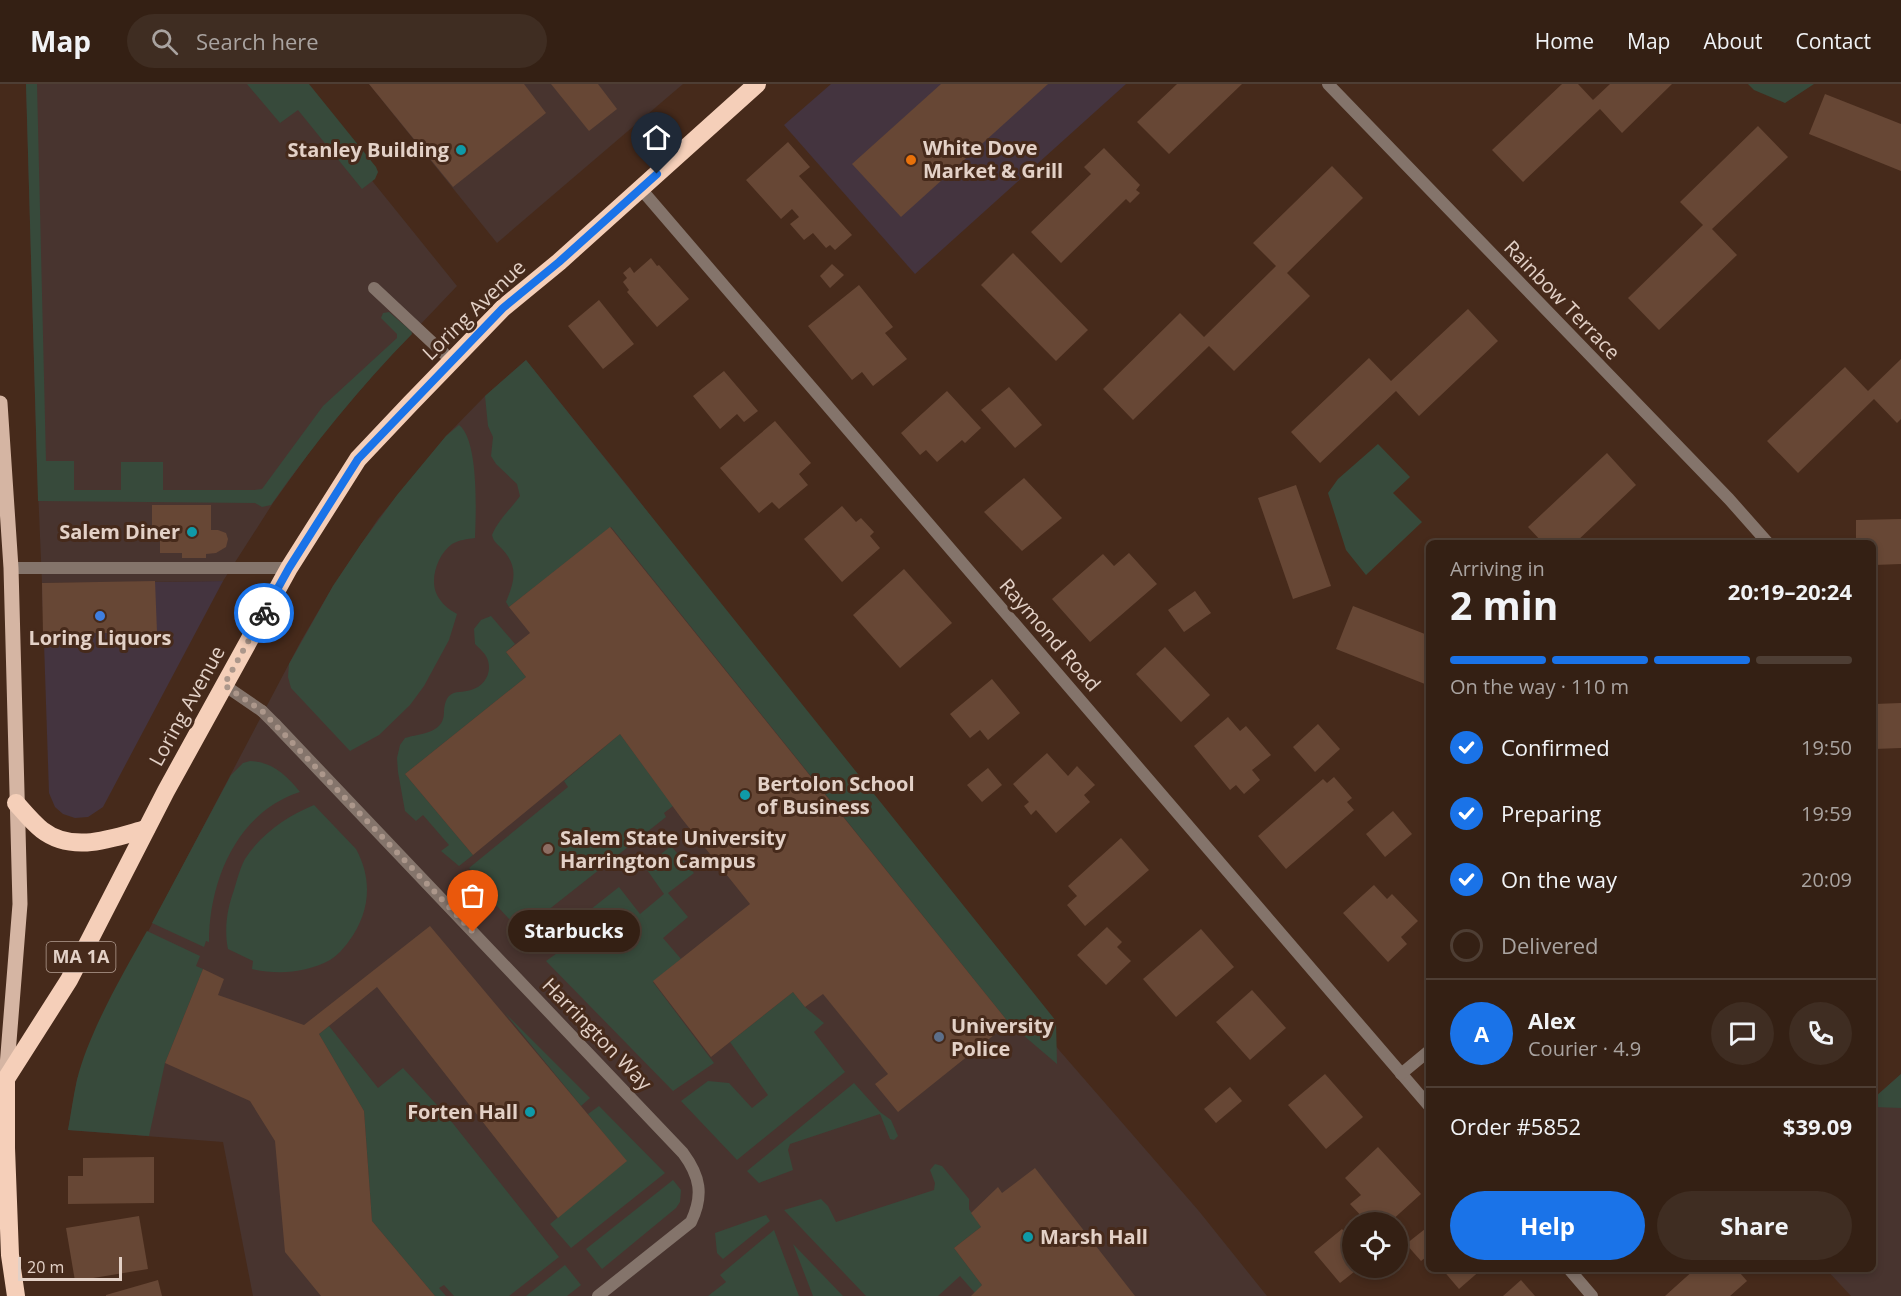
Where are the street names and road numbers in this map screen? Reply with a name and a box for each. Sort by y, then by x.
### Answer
street label: Rainbow Terrace [1498,234,1626,365]
street label: Loring Avenue [416,254,531,366]
street label: Raymond Road [994,572,1107,697]
street label: Loring Avenue [142,641,231,771]
road number: MA 1A [46,942,116,972]
street label: Harrington Way [537,972,659,1096]

